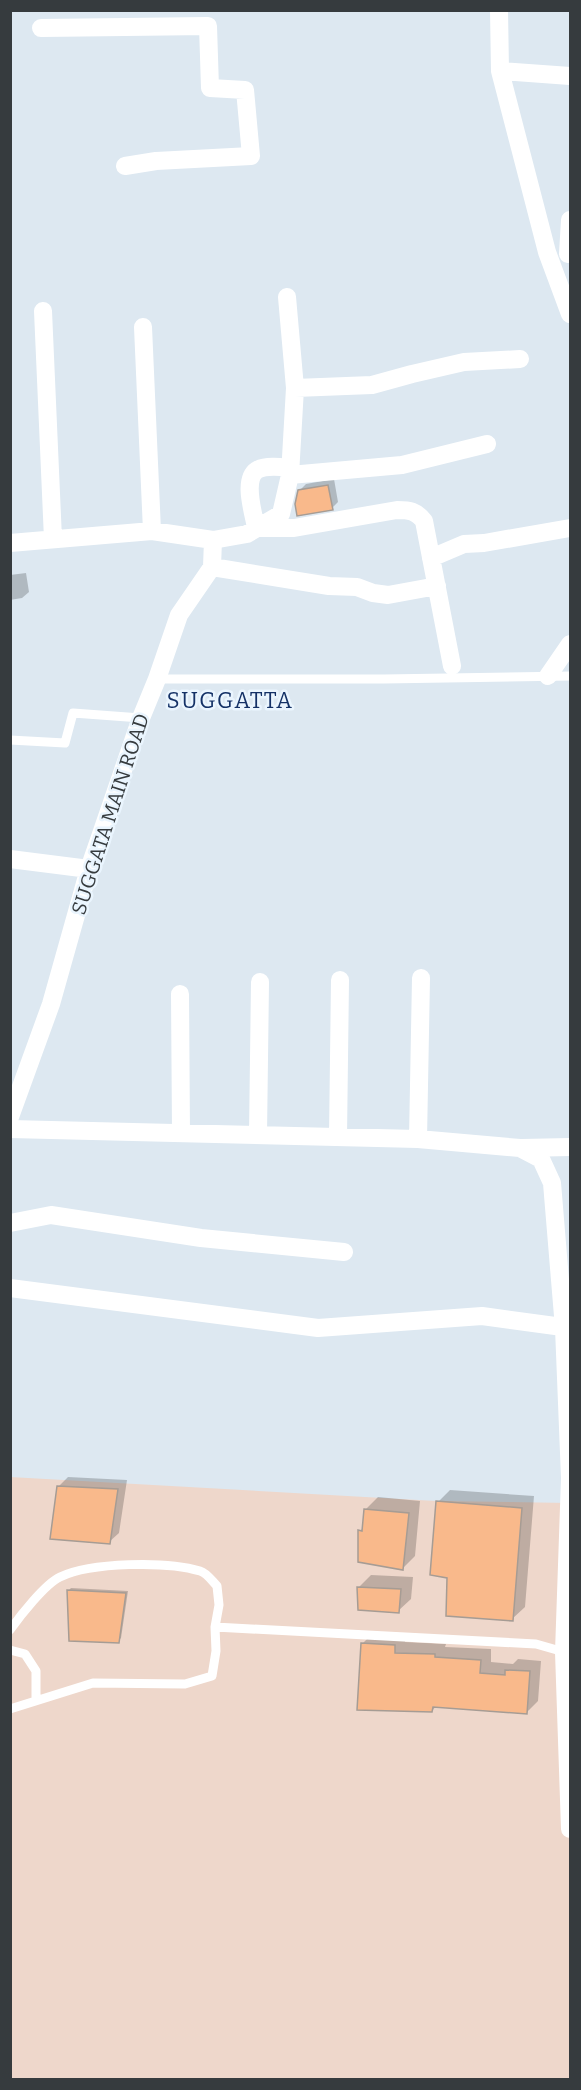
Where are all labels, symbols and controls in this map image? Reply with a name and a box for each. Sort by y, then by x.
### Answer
district label: SUGGATTA [167,687,293,714]
street label: SUGGATA MAIN ROAD [66,710,154,918]

